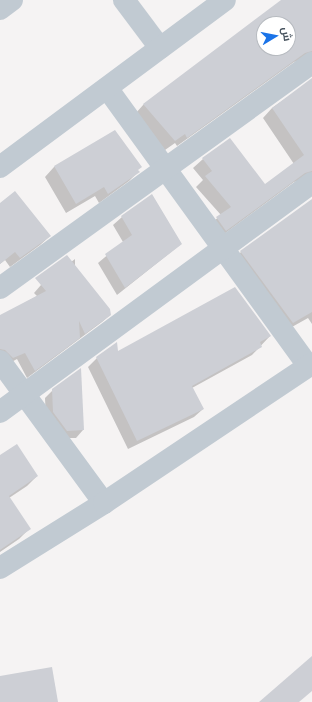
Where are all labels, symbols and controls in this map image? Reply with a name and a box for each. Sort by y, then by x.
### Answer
north arrow [256,16,296,56]
text: ش [279,26,295,42]

